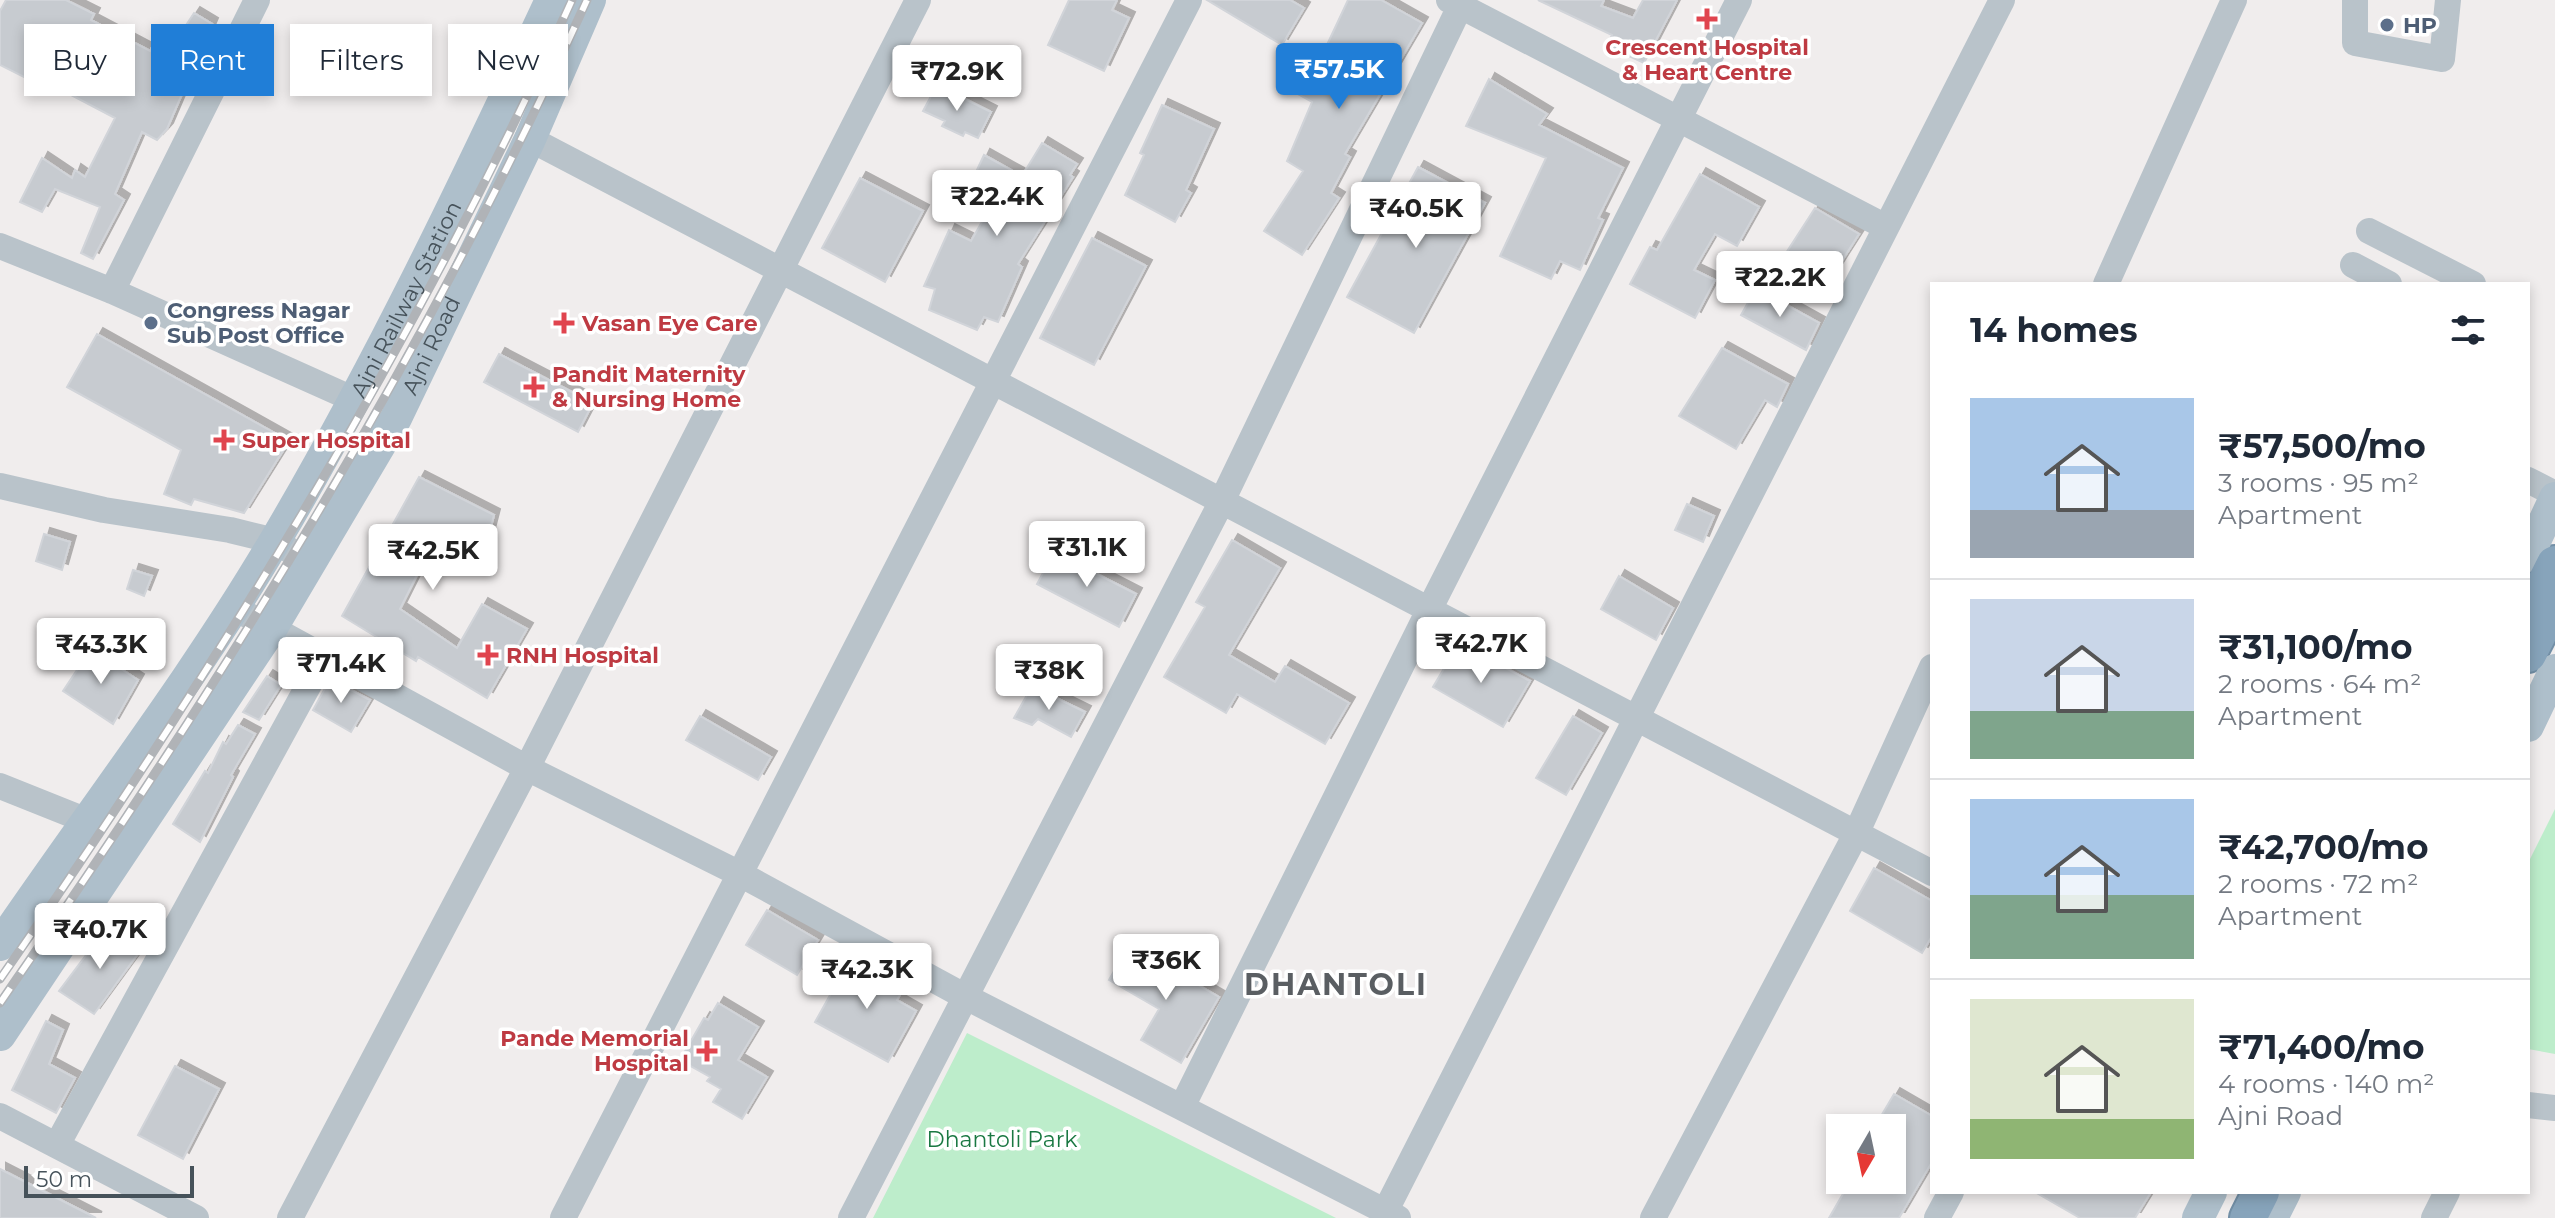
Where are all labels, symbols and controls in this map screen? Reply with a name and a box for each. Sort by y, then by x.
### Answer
marker: Crescent Hospital & Heart Centre [1696,8,1718,30]
place label: HP [2403,12,2437,39]
marker: HP [2378,16,2396,34]
chip: Buy [24,24,135,96]
chip: Rent [151,24,274,96]
chip: Filters [290,24,432,96]
chip: New [448,24,568,96]
place label: Crescent Hospital & Heart Centre [1605,34,1809,86]
pin: ₹57.5K [1274,43,1404,111]
pin: ₹72.9K [892,45,1022,113]
text: ₹57.5K [1294,53,1384,85]
text: ₹72.9K [910,55,1004,87]
pin: ₹22.4K [932,170,1062,238]
text: ₹22.4K [950,180,1044,212]
pin: ₹40.5K [1351,182,1481,250]
text: ₹40.5K [1369,192,1463,224]
street label: Ajni Railway Station [345,196,467,402]
pin: ₹22.2K [1715,251,1845,319]
text: ₹22.2K [1734,261,1826,293]
street label: Ajni Road [396,292,466,399]
place label: Congress Nagar Sub Post Office [167,297,350,349]
icon: filters [2446,308,2490,352]
text: 14 homes [1970,309,2138,351]
place label: Vasan Eye Care [581,310,758,337]
marker: Vasan Eye Care [553,312,575,334]
marker: Congress Nagar Sub Post Office [142,314,160,332]
place label: Pandit Maternity & Nursing Home [552,361,746,413]
marker: Pandit Maternity & Nursing Home [523,376,545,398]
text: ₹57,500/mo [2218,425,2426,467]
place label: Super Hospital [242,427,411,454]
marker: Super Hospital [213,429,235,451]
icon: home [2034,430,2130,526]
text: 3 rooms · 95 m² [2218,467,2419,499]
text: Apartment [2218,499,2362,531]
pin: ₹31.1K [1022,521,1152,589]
pin: ₹42.5K [368,524,498,592]
text: ₹31.1K [1047,531,1127,563]
text: ₹42.5K [387,534,479,566]
pin: ₹42.7K [1416,617,1546,685]
pin: ₹43.3K [36,618,166,686]
text: ₹31,100/mo [2218,626,2412,668]
text: ₹42.7K [1435,627,1527,659]
text: ₹43.3K [55,628,147,660]
icon: home [2034,631,2130,727]
pin: ₹71.4K [276,637,406,705]
place label: RNH Hospital [506,642,659,669]
marker: RNH Hospital [477,644,499,666]
pin: ₹38K [1002,644,1096,712]
text: ₹71.4K [296,647,386,679]
text: ₹38K [1014,654,1084,686]
text: 2 rooms · 64 m² [2218,668,2421,700]
text: Apartment [2218,700,2362,732]
text: ₹42,700/mo [2218,826,2428,868]
icon: home [2034,831,2130,927]
text: 2 rooms · 72 m² [2218,868,2418,900]
text: Apartment [2218,900,2362,932]
pin: ₹40.7K [35,903,165,971]
text: ₹40.7K [53,913,147,945]
pin: ₹36K [1119,934,1213,1002]
pin: ₹42.3K [802,943,932,1011]
text: ₹36K [1131,944,1201,976]
text: ₹42.3K [821,953,913,985]
district label: DHANTOLI [1244,966,1428,1003]
place label: Pande Memorial Hospital [500,1025,689,1077]
text: ₹71,400/mo [2218,1026,2425,1068]
icon: home [2034,1031,2130,1127]
marker: Pande Memorial Hospital [696,1040,718,1062]
text: 4 rooms · 140 m² [2218,1068,2435,1100]
text: Ajni Road [2218,1100,2343,1132]
north arrow [1826,1114,1906,1194]
map controls [1826,1114,1906,1194]
park label: Dhantoli Park [926,1126,1078,1153]
scale bar [24,1162,194,1198]
text: 50 m [36,1166,92,1193]

